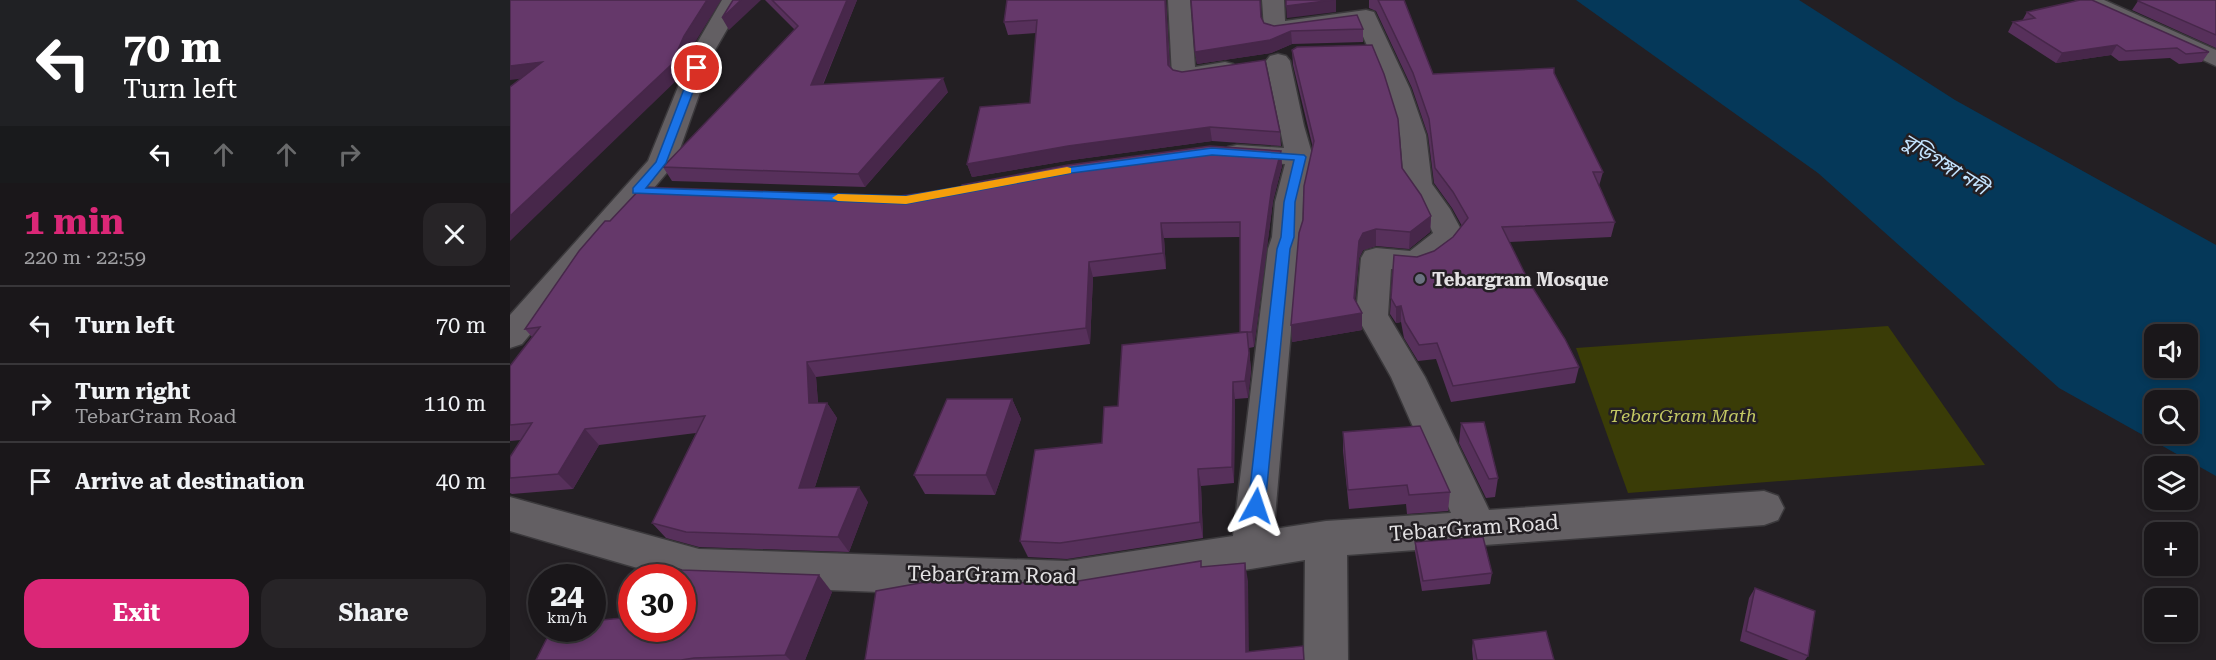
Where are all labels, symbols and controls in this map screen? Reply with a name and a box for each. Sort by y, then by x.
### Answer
text: 70 m [123,23,221,72]
icon: left [24,24,102,102]
pin [671,42,722,93]
icon: arrive [680,51,713,84]
text: Turn left [123,73,237,105]
water label: বুড়িগঙ্গা নদী [1898,128,1996,202]
icon: left [144,138,177,171]
icon: ahead [207,138,240,171]
icon: ahead [270,138,303,171]
icon: right [333,138,366,171]
text: 1 min [24,201,124,243]
button: close [423,203,486,266]
text: 220 m · 22:59 [24,245,146,269]
place label: Tebargram Mosque [1432,269,1609,290]
marker: Tebargram Mosque [1413,272,1427,286]
icon: left [24,309,57,342]
text: Turn left [75,313,175,338]
text: 70 m [436,313,486,338]
map controls [2144,324,2198,642]
button: sound [2144,324,2198,378]
text: Turn right [75,379,190,404]
icon: right [24,387,57,420]
button: search [2144,390,2198,444]
text: 110 m [423,391,486,416]
text: TebarGram Road [75,404,237,428]
park label: TebarGram Math [1609,405,1757,426]
button: layers [2144,456,2198,510]
icon: arrive [24,465,57,498]
text: Arrive at destination [75,469,304,494]
text: 40 m [436,469,486,494]
position arrow [1224,474,1288,538]
street label: TebarGram Road [1389,510,1560,546]
button: + [2144,522,2198,576]
street label: TebarGram Road [907,562,1078,588]
speed limit sign: 30 [618,564,696,642]
text: 24 [550,578,584,613]
button: Exit [24,579,249,648]
button: Share [261,579,486,648]
button: − [2144,588,2198,642]
text: km/h [547,609,587,627]

